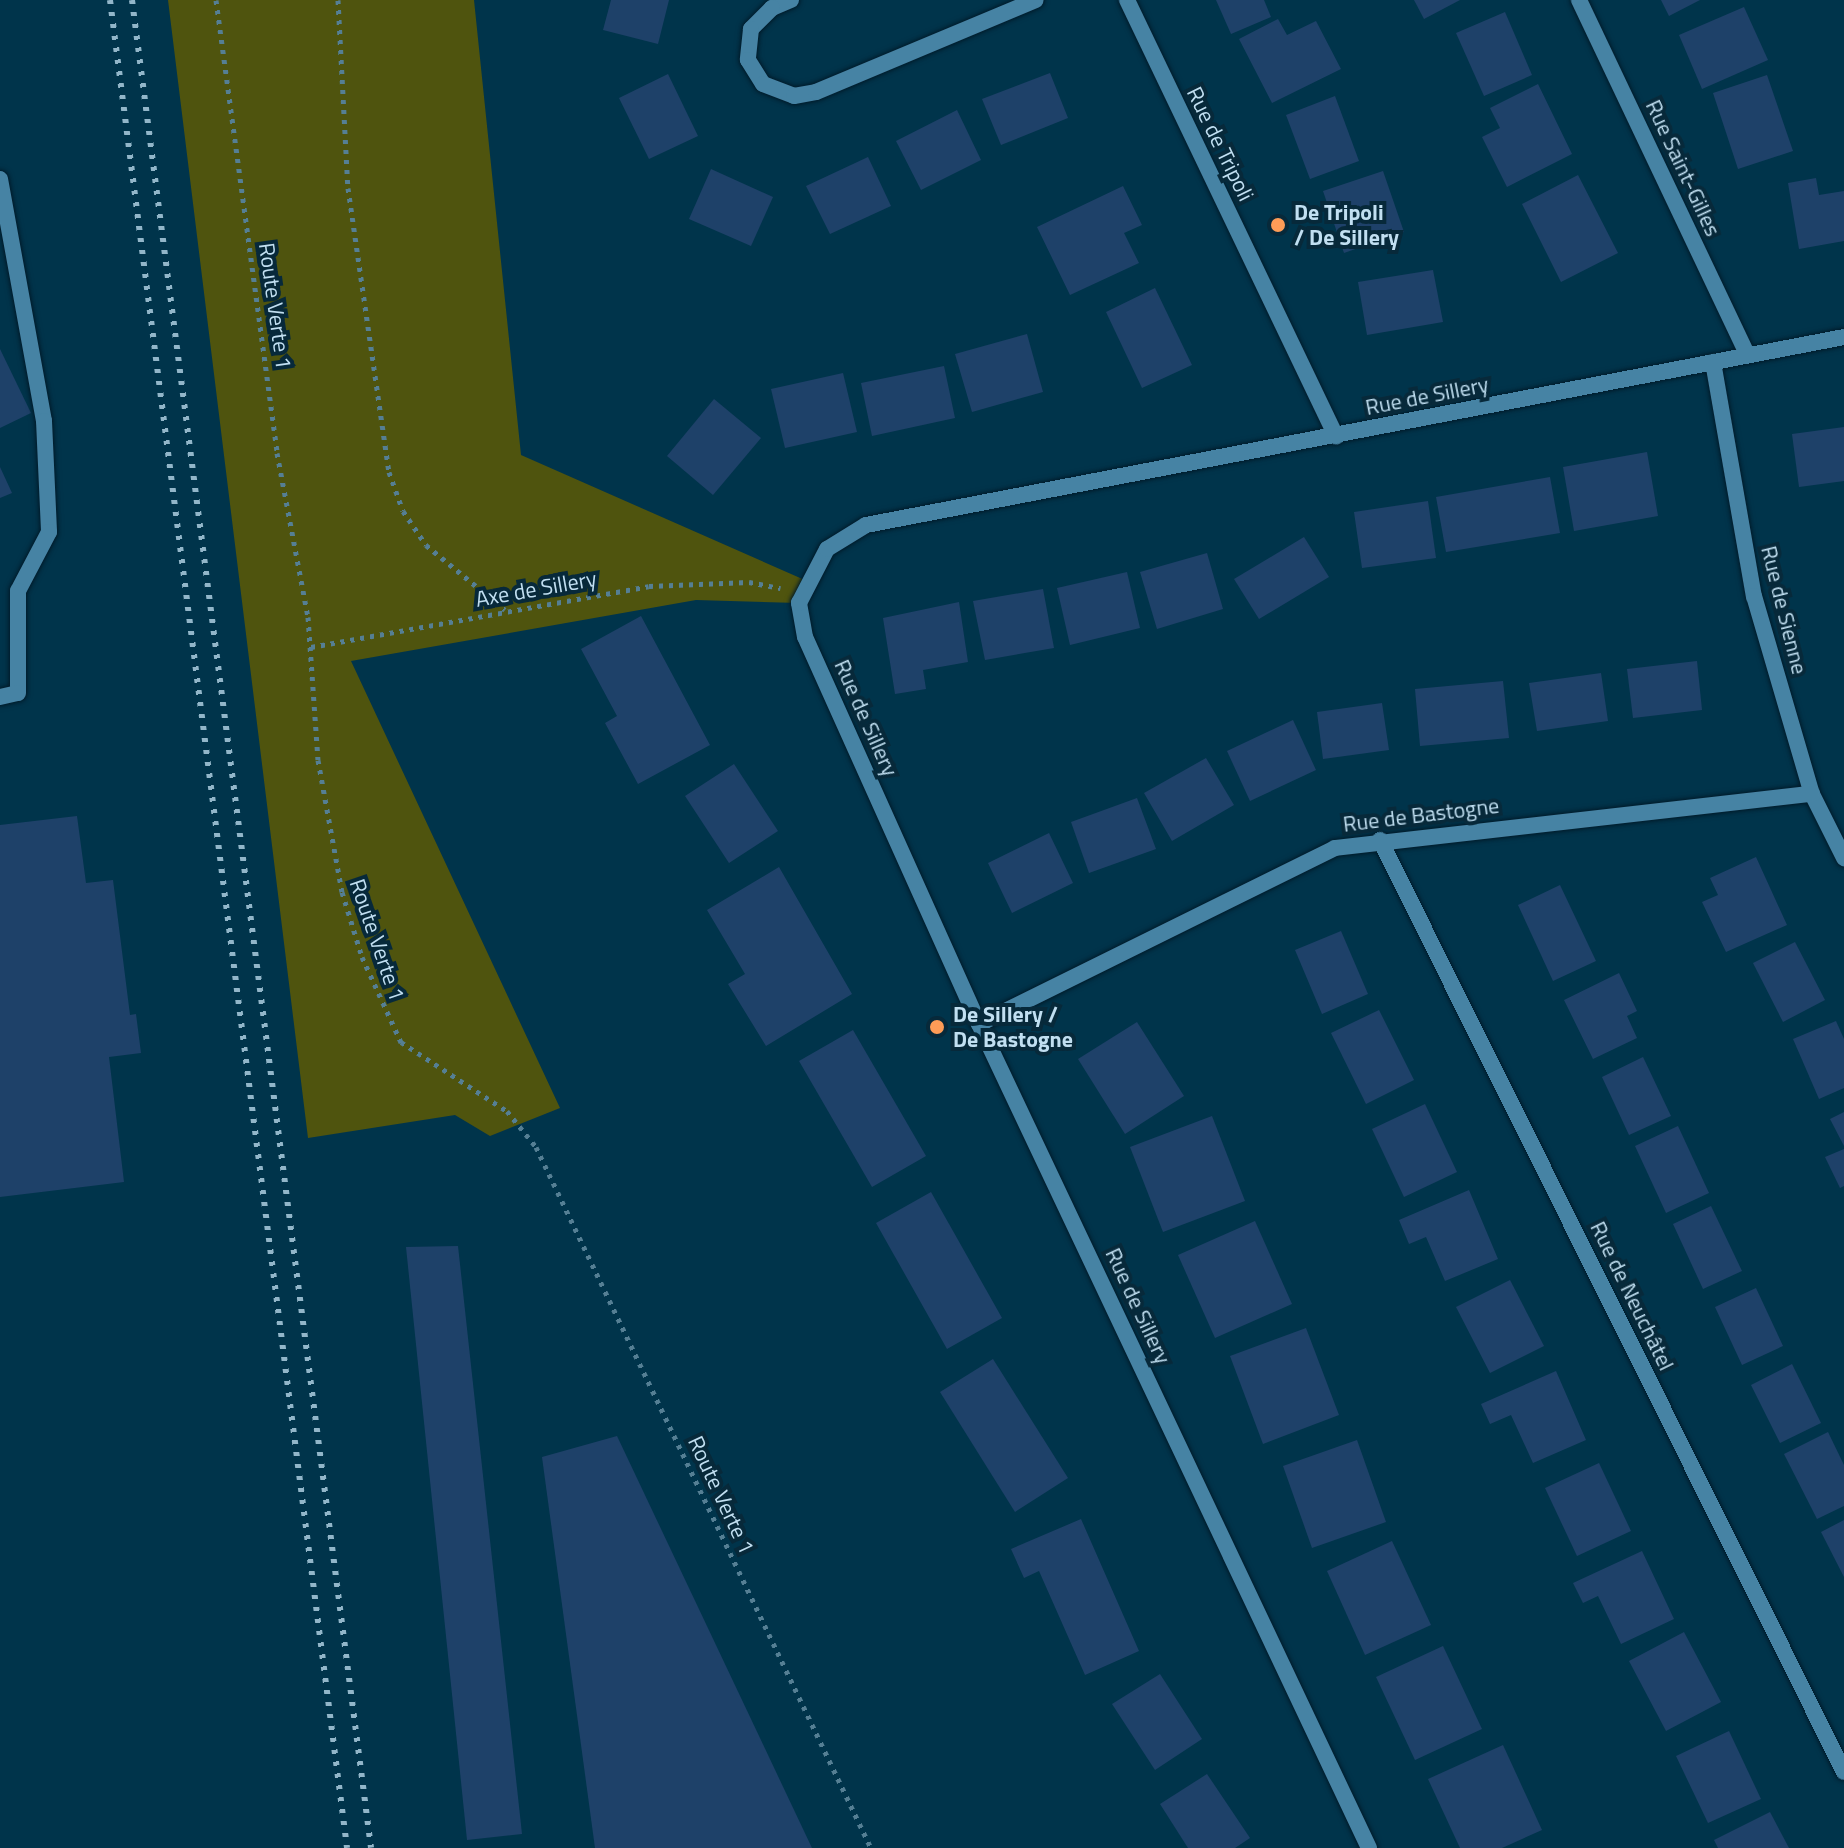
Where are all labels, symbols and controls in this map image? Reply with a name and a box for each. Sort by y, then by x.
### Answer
street label: Rue de Tripoli [1181,83,1259,205]
street label: Rue Saint-Gilles [1640,96,1726,240]
place label: De Tripoli / De Sillery [1294,199,1399,250]
marker: De Tripoli / De Sillery [1269,216,1287,234]
street label: Route Verte 1 [253,241,297,371]
street label: Rue de Sillery [1363,371,1491,421]
street label: Rue de Sienne [1755,543,1813,677]
street label: Axe de Sillery [473,565,599,613]
street label: Rue de Sillery [829,656,903,780]
street label: Rue de Bastogne [1341,792,1501,838]
street label: Route Verte 1 [344,876,410,1004]
place label: De Sillery / De Bastogne [953,1001,1073,1052]
marker: De Sillery / De Bastogne [928,1018,946,1036]
street label: Rue de Neuchâtel [1584,1217,1680,1375]
street label: Rue de Sillery [1100,1244,1176,1368]
street label: Route Verte 1 [682,1432,760,1558]

